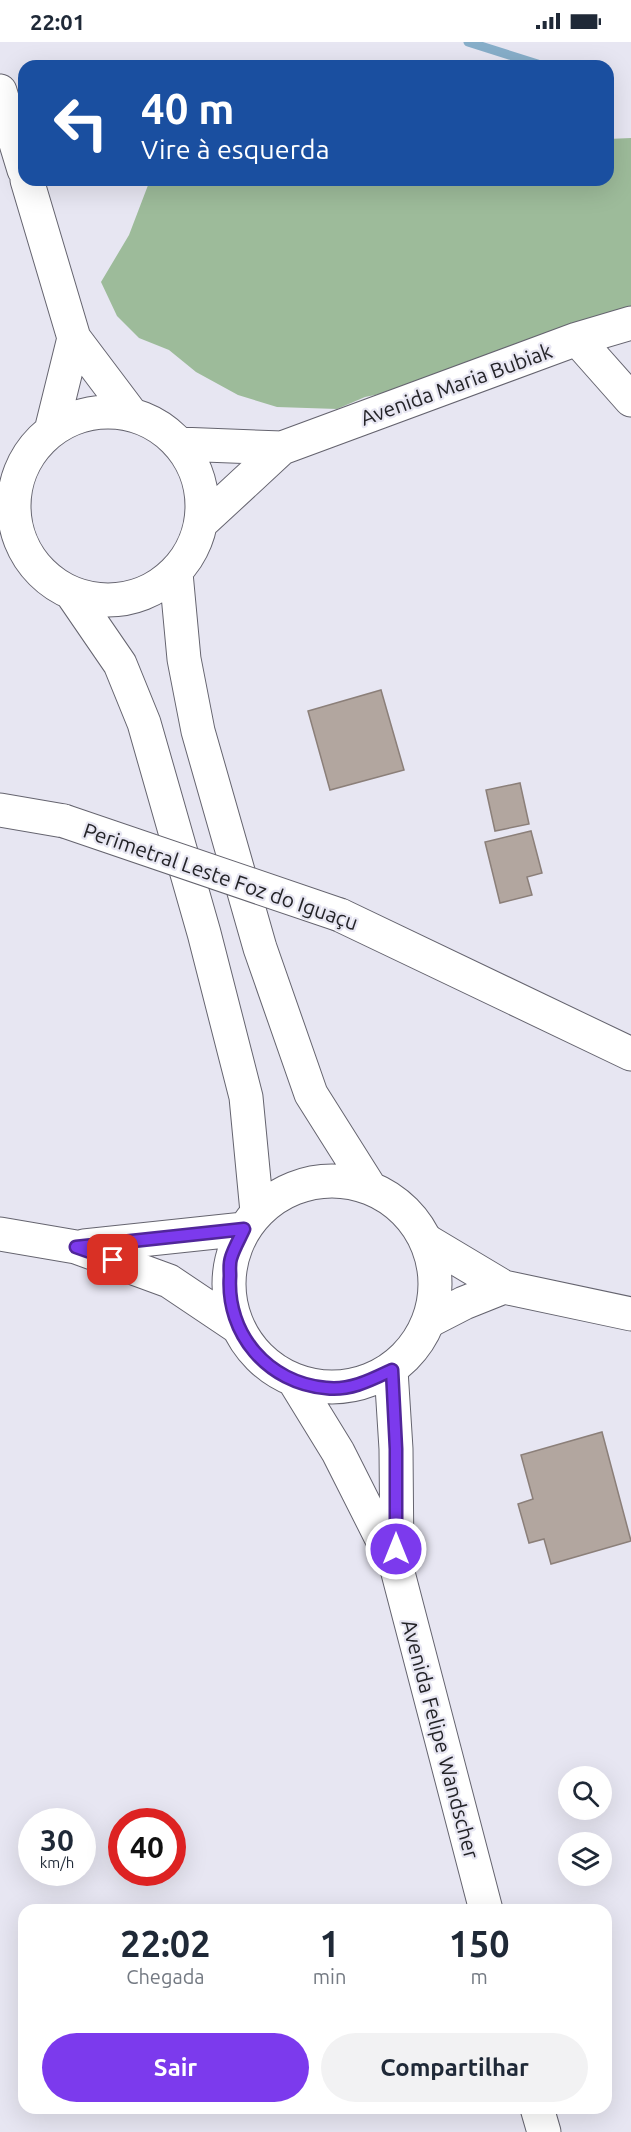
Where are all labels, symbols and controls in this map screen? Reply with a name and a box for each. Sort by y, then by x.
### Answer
text: 22:01 [30,9,85,34]
icon: left [42,84,120,162]
text: 40 m [141,85,235,132]
text: Vire à esquerda [141,134,330,164]
street label: Avenida Maria Bubiak [357,338,555,430]
street label: Perimetral Leste Foz do Iguaçu [81,818,361,934]
pin [87,1234,138,1285]
icon: arrive [96,1243,129,1276]
position arrow [364,1517,428,1581]
street label: Avenida Felipe Wandscher [398,1617,485,1861]
map controls [558,1766,612,1886]
button: search [558,1766,612,1820]
speed limit sign: 40 [108,1808,186,1886]
text: 30 [40,1823,74,1857]
button: layers [558,1832,612,1886]
text: km/h [40,1854,74,1871]
text: 22:02 [120,1923,210,1964]
text: 1 [319,1923,340,1964]
text: 150 [449,1923,510,1964]
text: Chegada [126,1965,205,1988]
text: min [313,1965,346,1988]
text: m [471,1965,488,1988]
button: Sair [42,2033,309,2102]
button: Compartilhar [321,2033,588,2102]

